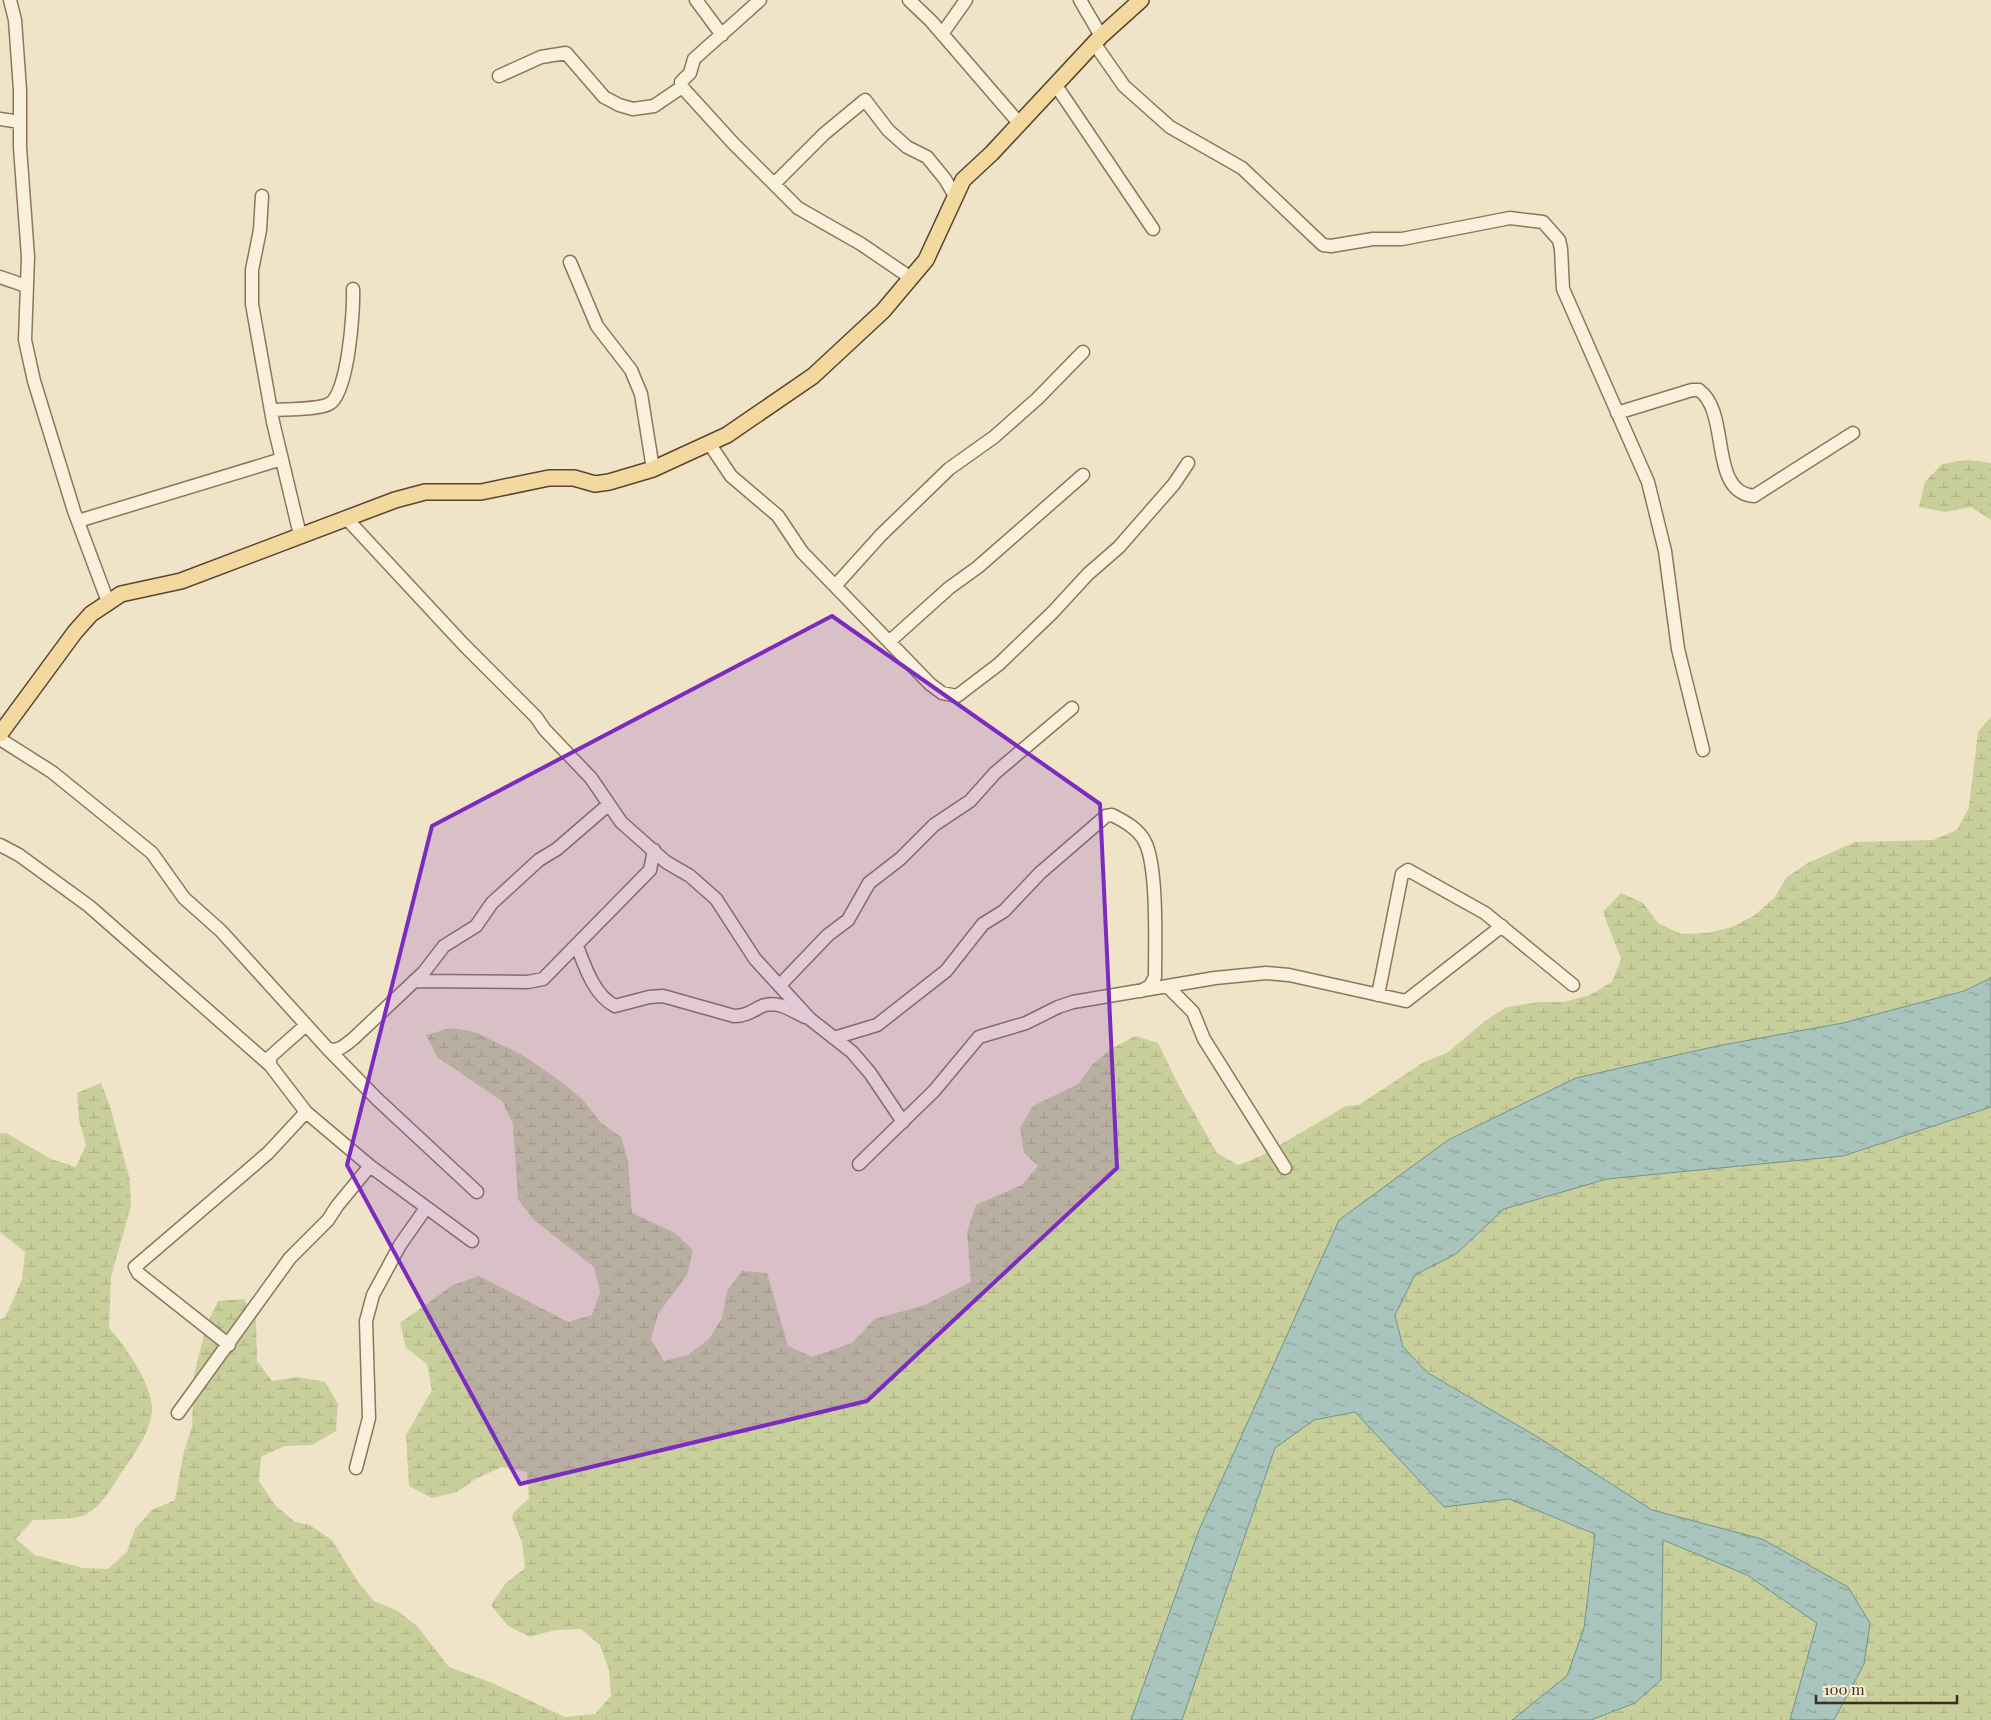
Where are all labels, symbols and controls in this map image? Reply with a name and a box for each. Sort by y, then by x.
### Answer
scale bar [1816,1672,1957,1704]
text: 100 m [1824,1679,1865,1699]

